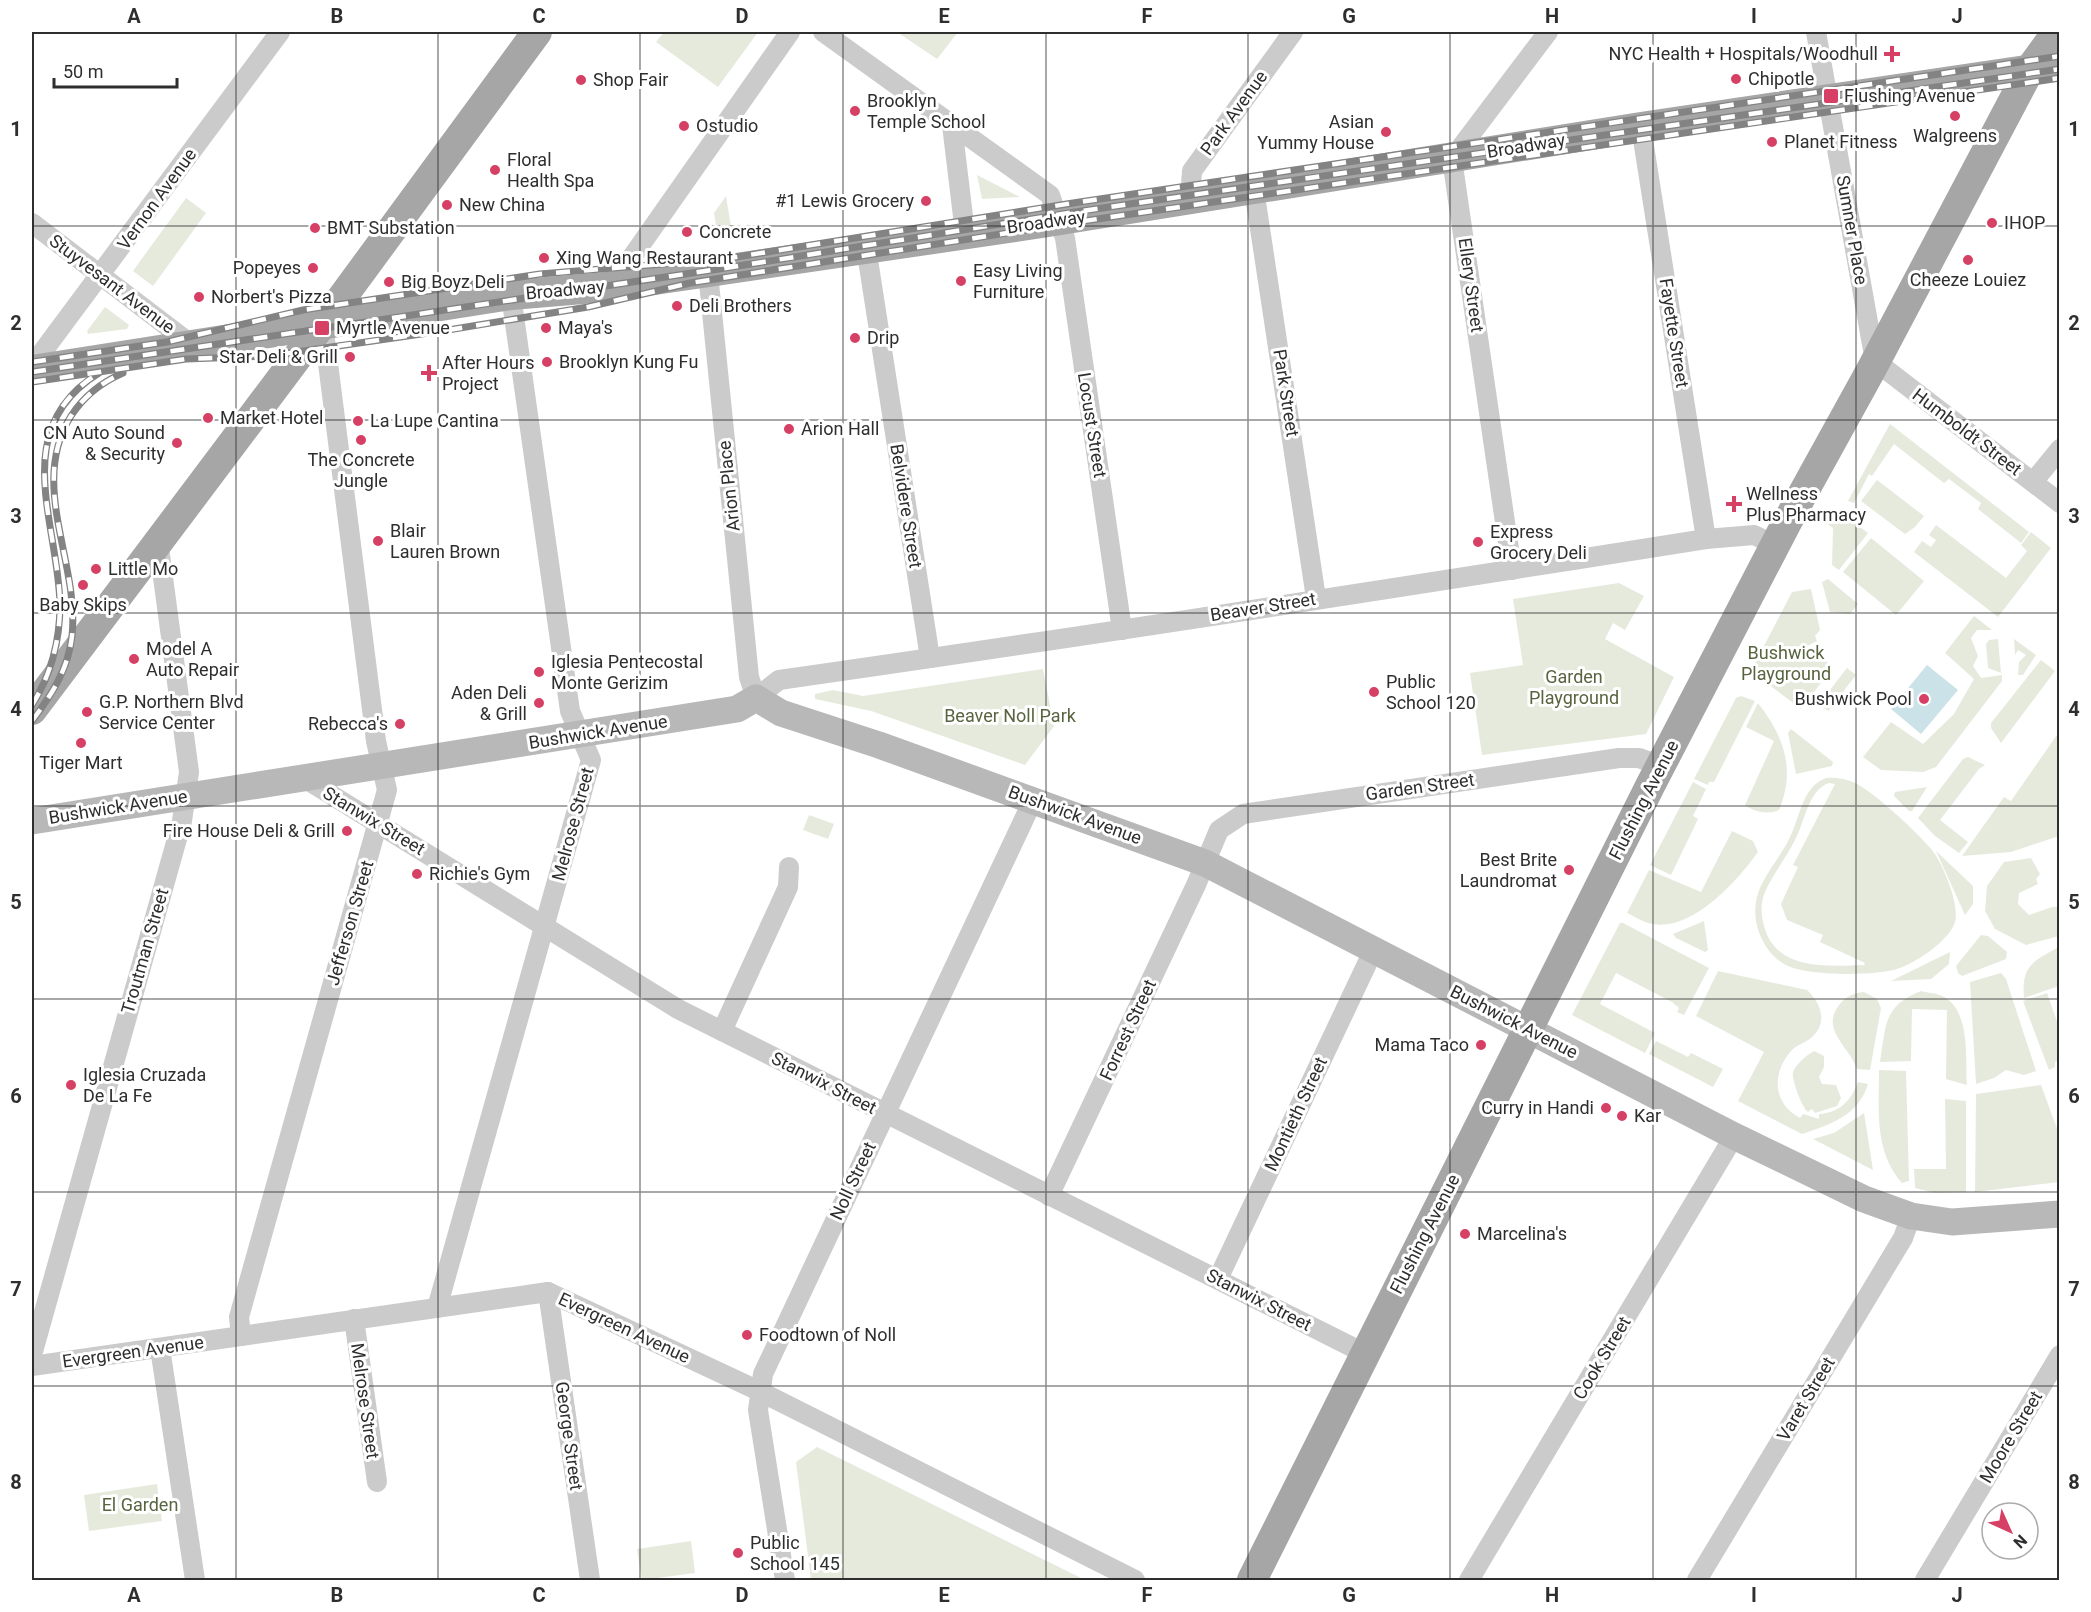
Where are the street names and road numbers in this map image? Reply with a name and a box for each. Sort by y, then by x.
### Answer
street label: Park Avenue [1196,66,1271,159]
street label: Broadway [1485,129,1567,162]
street label: Vernon Avenue [113,144,200,254]
street label: Sumner Place [1833,173,1872,286]
street label: Broadway [1005,206,1087,237]
street label: Stuyvesant Avenue [46,230,179,338]
street label: Ellery Street [1454,236,1489,334]
street label: Broadway [525,276,606,303]
street label: Fayette Street [1655,277,1694,389]
street label: Park Street [1269,348,1304,438]
street label: Locust Street [1074,371,1111,479]
street label: Humboldt Street [1909,384,2026,480]
street label: Arion Place [713,440,744,533]
street label: Belvidere Street [886,442,927,570]
street label: Beaver Street [1209,588,1317,625]
street label: Bushwick Avenue [527,710,669,753]
street label: Flushing Avenue [1604,737,1683,863]
street label: Melrose Street [547,765,598,883]
street label: Garden Street [1364,768,1476,805]
street label: Bushwick Avenue [1006,781,1145,848]
street label: Stanwix Street [320,782,429,859]
street label: Bushwick Avenue [47,785,189,828]
street label: Jefferson Street [322,858,377,988]
street label: Troutman Street [117,886,172,1016]
street label: Forrest Street [1095,976,1160,1084]
street label: Bushwick Avenue [1447,980,1581,1063]
street label: Stanwix Street [768,1047,880,1118]
street label: Montieth Street [1260,1053,1331,1174]
street label: Noll Street [825,1138,880,1223]
street label: Flushing Avenue [1385,1171,1464,1297]
street label: Stanwix Street [1203,1264,1315,1335]
street label: Evergreen Avenue [555,1288,693,1367]
street label: Cook Street [1569,1312,1635,1403]
street label: Evergreen Avenue [61,1331,205,1372]
street label: Melrose Street [347,1342,384,1460]
street label: Varet Street [1772,1353,1839,1445]
street label: George Street [551,1380,588,1492]
street label: Moore Street [1975,1387,2046,1487]

